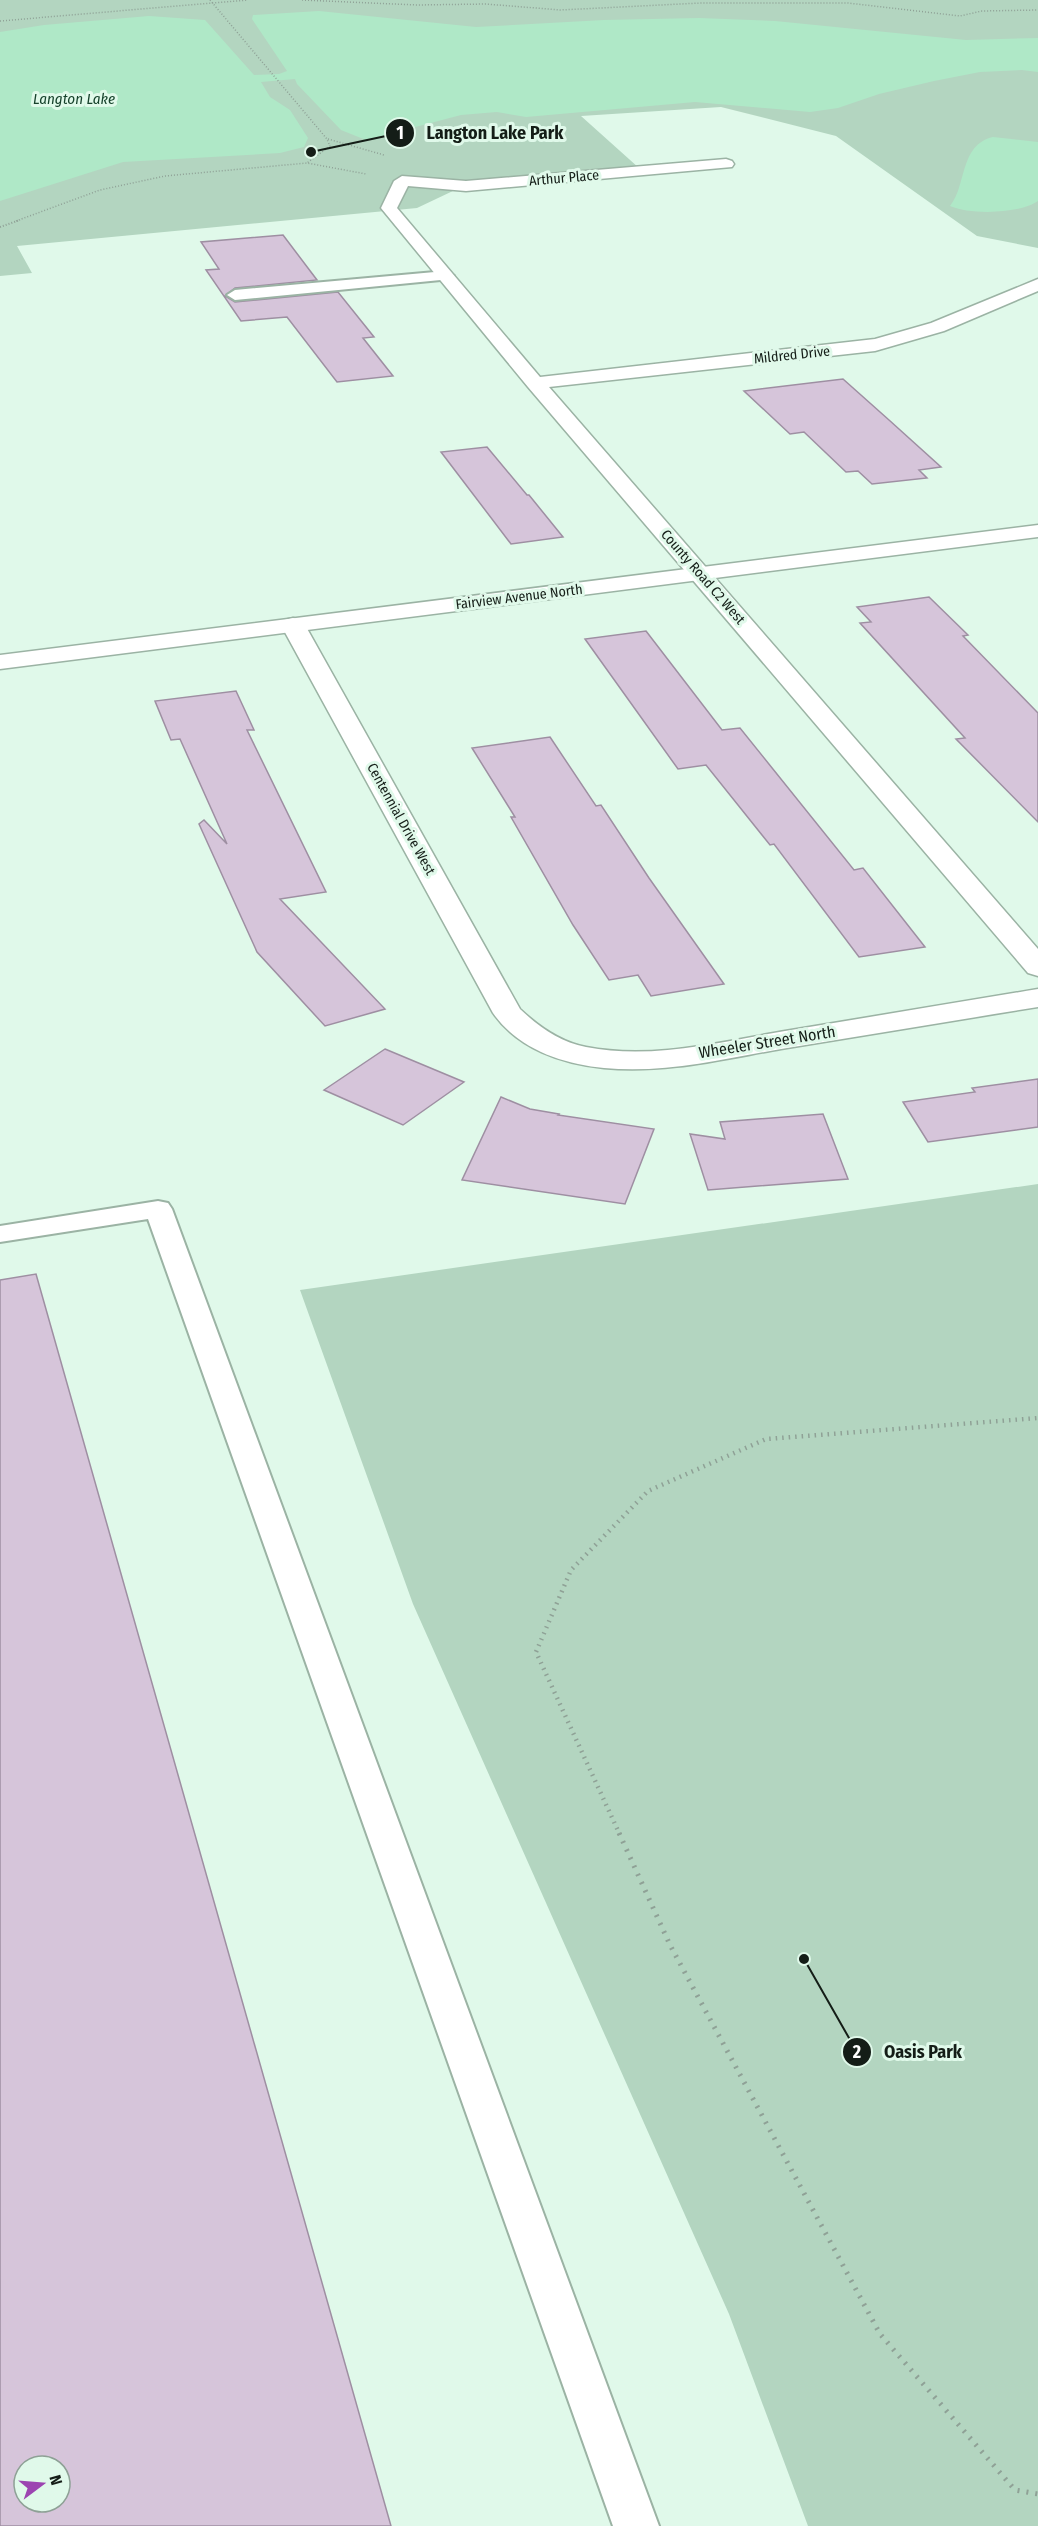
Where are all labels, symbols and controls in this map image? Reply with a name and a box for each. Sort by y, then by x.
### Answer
water label: Langton Lake [33,90,115,108]
callout: Langton Lake Park [385,115,576,151]
text: 1 [396,122,404,144]
text: Langton Lake Park [426,122,564,144]
street label: Arthur Place [528,166,600,190]
street label: Mildred Drive [753,343,831,367]
street label: County Road C2 West [657,526,749,628]
street label: Fairview Avenue North [455,581,583,613]
street label: Centennial Drive West [363,760,439,878]
street label: Wheeler Street North [697,1022,837,1062]
callout: Oasis Park [842,2034,974,2070]
text: 2 [852,2041,861,2063]
text: Oasis Park [884,2041,963,2063]
north arrow [12,2454,72,2514]
text: N [45,2473,66,2487]

